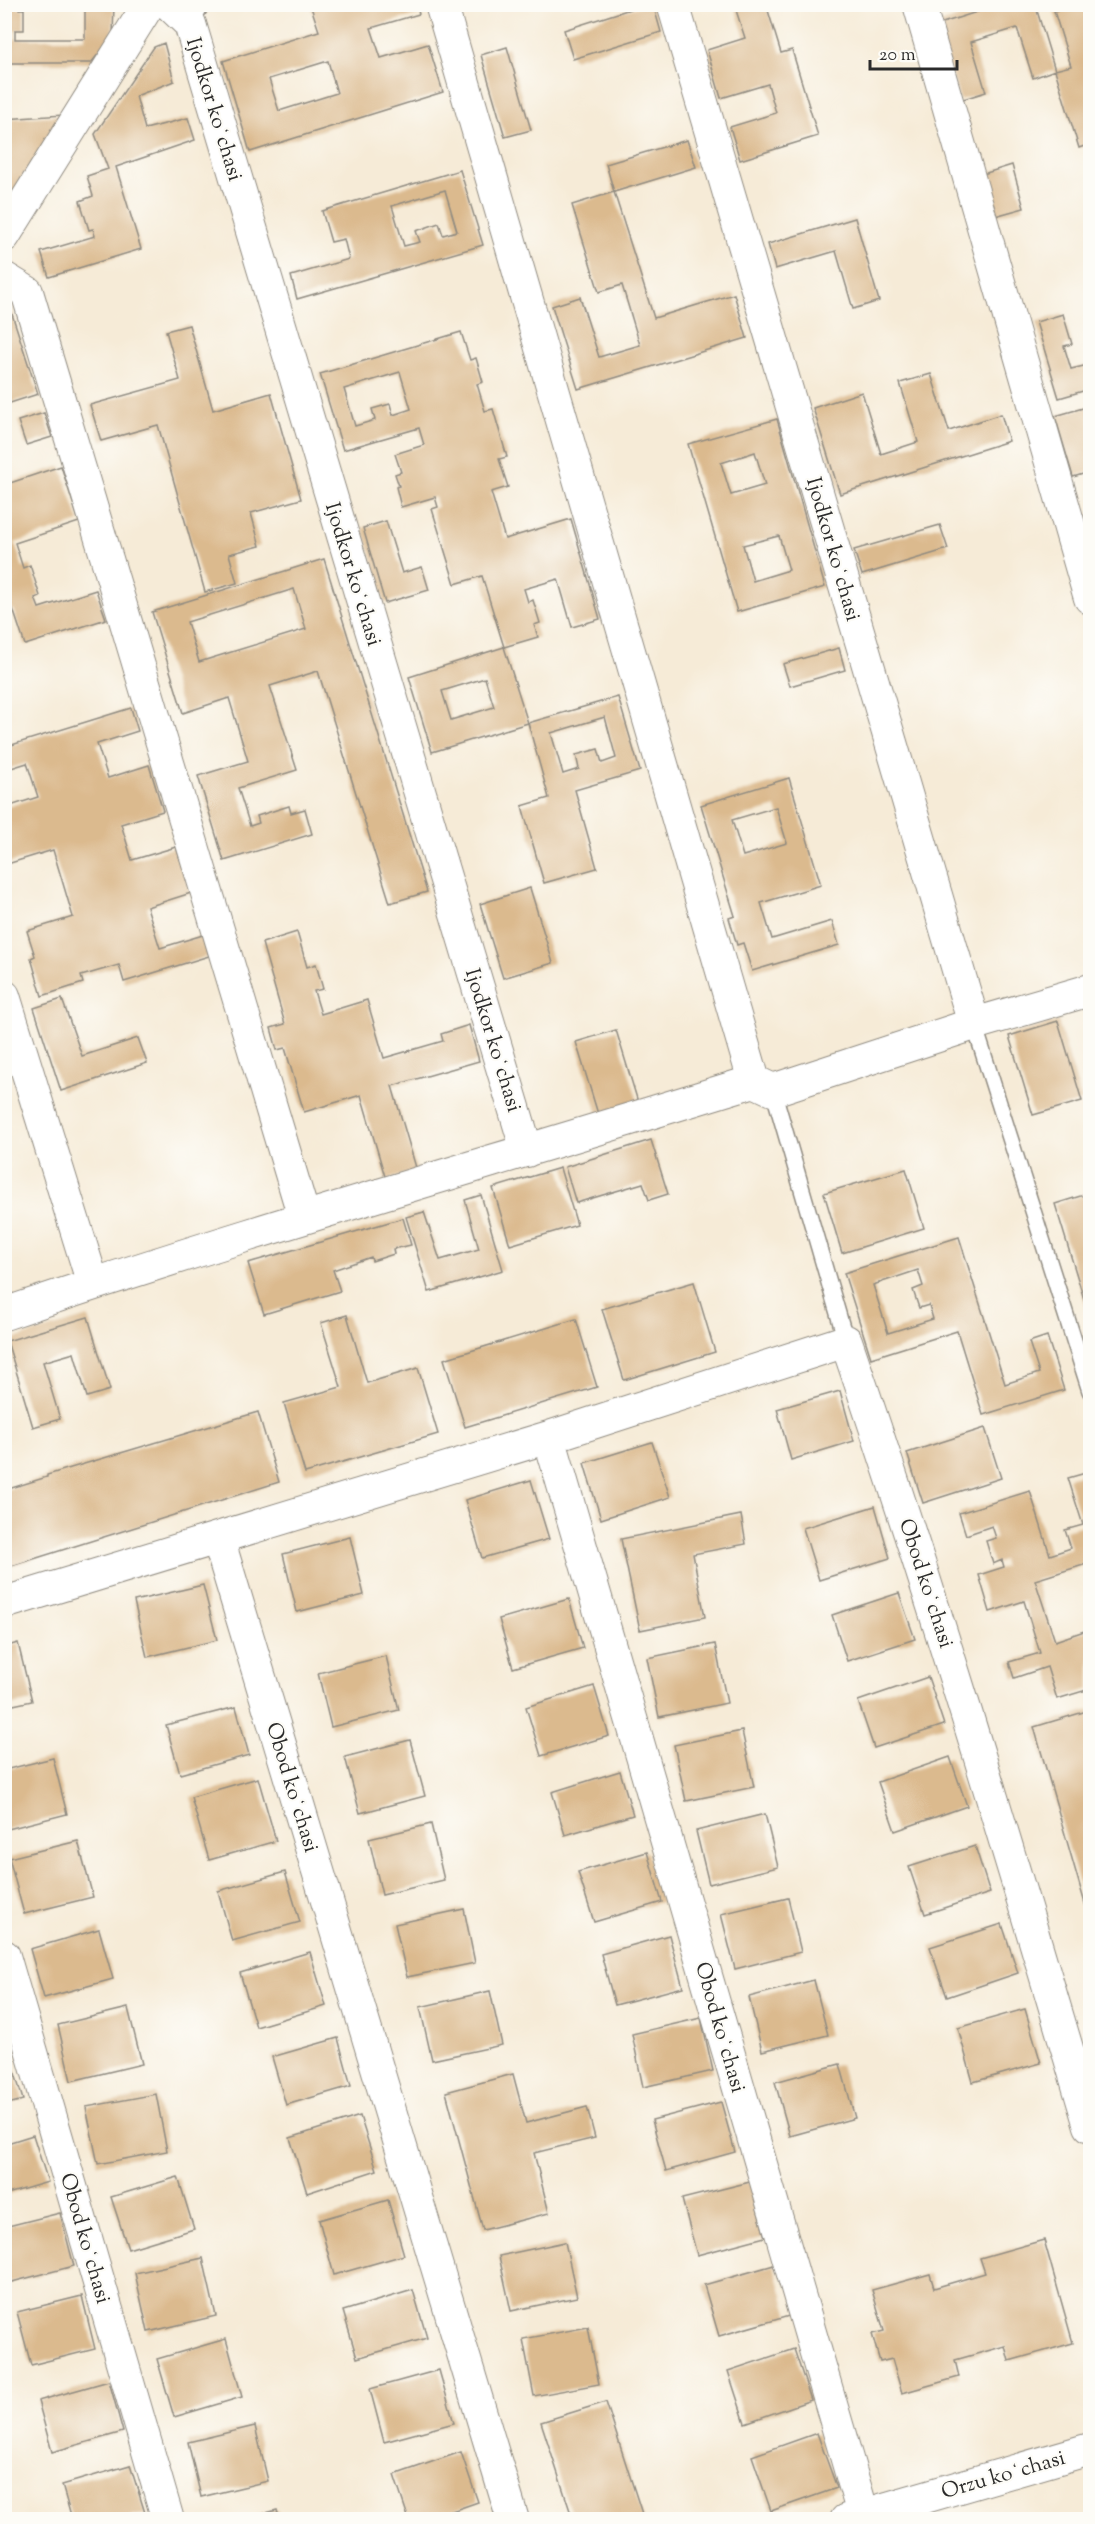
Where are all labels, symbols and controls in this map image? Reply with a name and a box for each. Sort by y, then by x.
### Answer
scale bar [870,33,957,71]
street label: Ijodkor koʻchasi [177,34,249,185]
text: 20 m [879,43,916,69]
street label: Ijodkor koʻchasi [797,474,867,625]
street label: Ijodkor koʻchasi [316,499,388,650]
street label: Ijodkor koʻchasi [456,965,528,1116]
street label: Obod koʻchasi [890,1515,960,1652]
street label: Obod koʻchasi [257,1719,325,1856]
street label: Obod koʻchasi [686,1959,752,2096]
street label: Obod koʻchasi [51,2170,117,2307]
street label: Orzu koʻchasi [938,2444,1069,2508]

